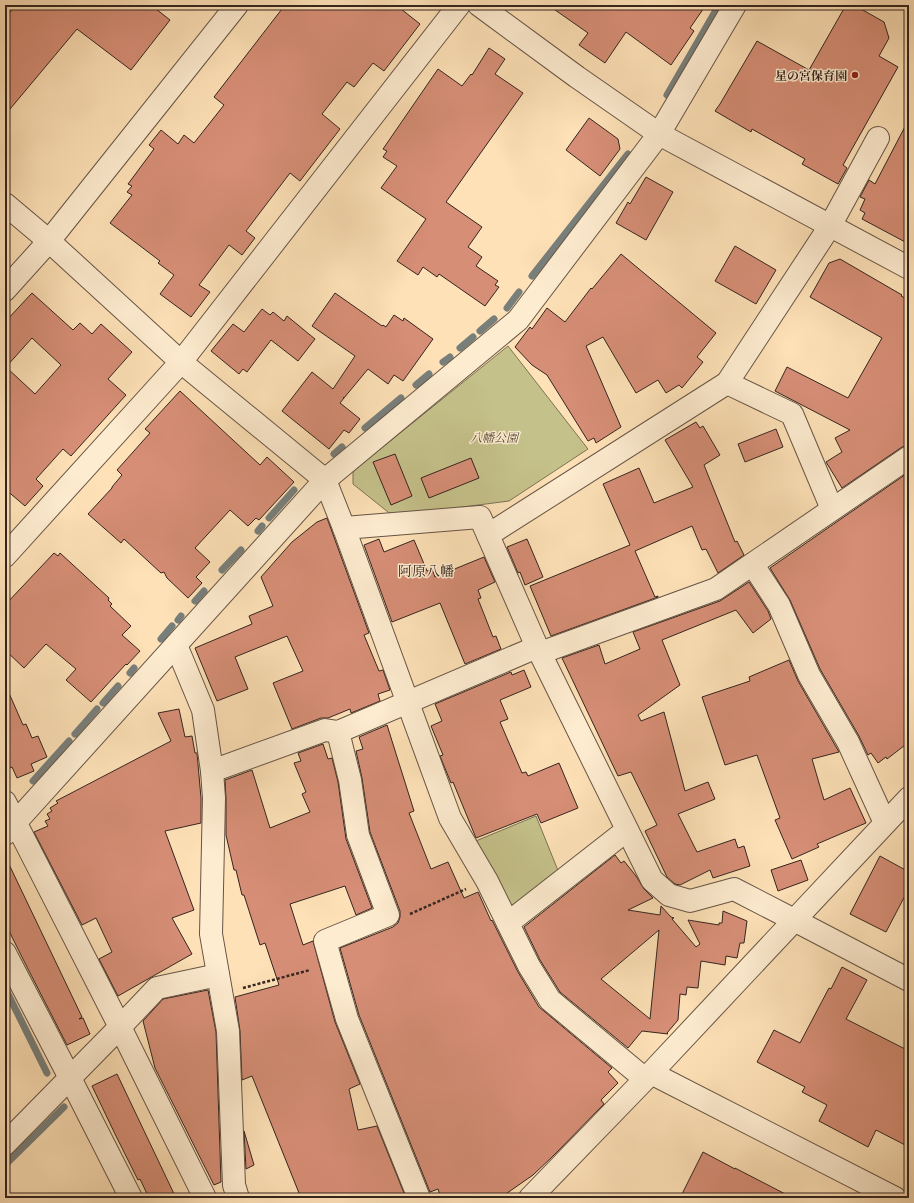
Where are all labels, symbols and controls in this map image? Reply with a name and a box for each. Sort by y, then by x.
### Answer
place label: 星の宮保育園 [775,67,847,84]
marker: 星の宮保育園 [850,70,860,80]
park label: 八幡公園 [470,429,520,446]
district label: 阿原八幡 [398,561,454,581]

